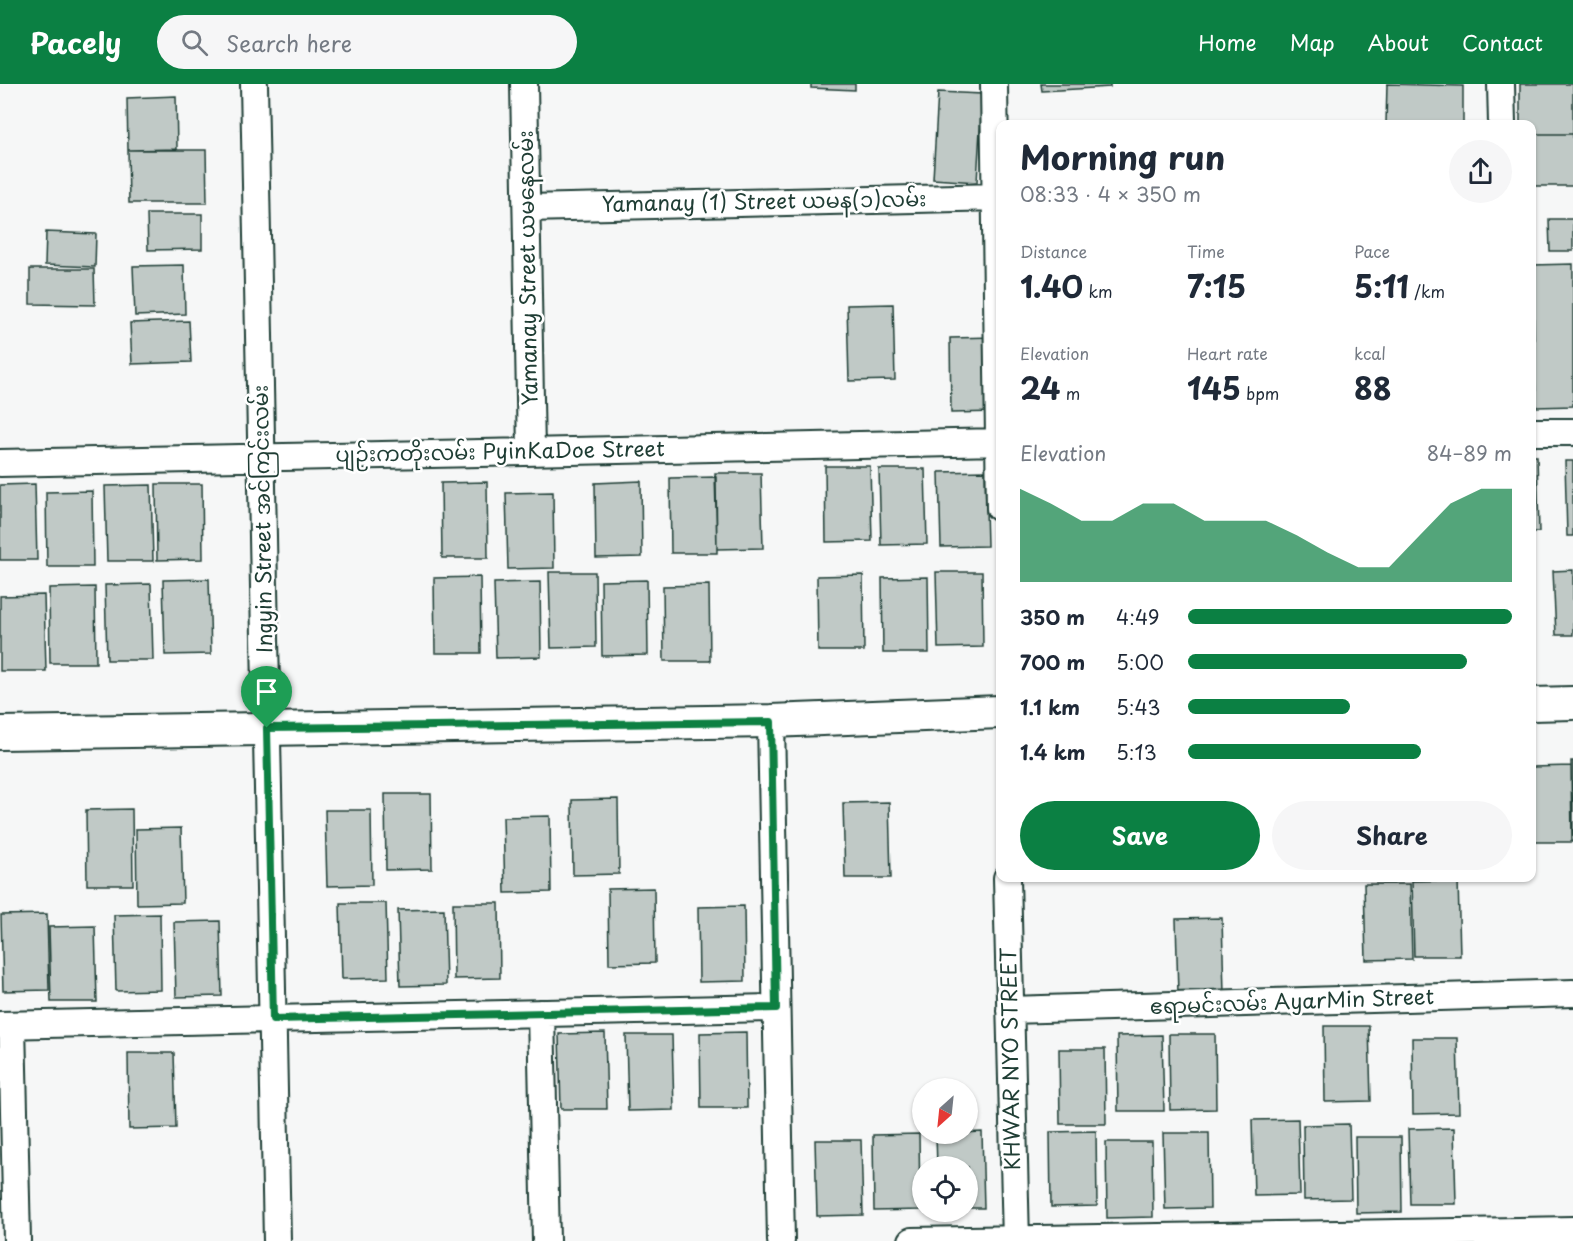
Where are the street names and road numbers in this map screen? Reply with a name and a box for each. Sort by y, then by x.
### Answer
street label: Yamanay Street ယမနေလမ်း [508,130,547,406]
street label: Yamanay (1) Street ယမန(၁)လမ်း [601,181,927,222]
street label: Ingyin Street အင်ကြင်းလမ်း [243,385,282,653]
street label: ပျဉ်းကတိုးလမ်း PyinKaDoe Street [335,431,665,473]
street label: KHWAR NYO STREET [991,947,1027,1171]
street label: ဧရာမင်းလမ်း AyarMin Street [1149,979,1435,1024]

